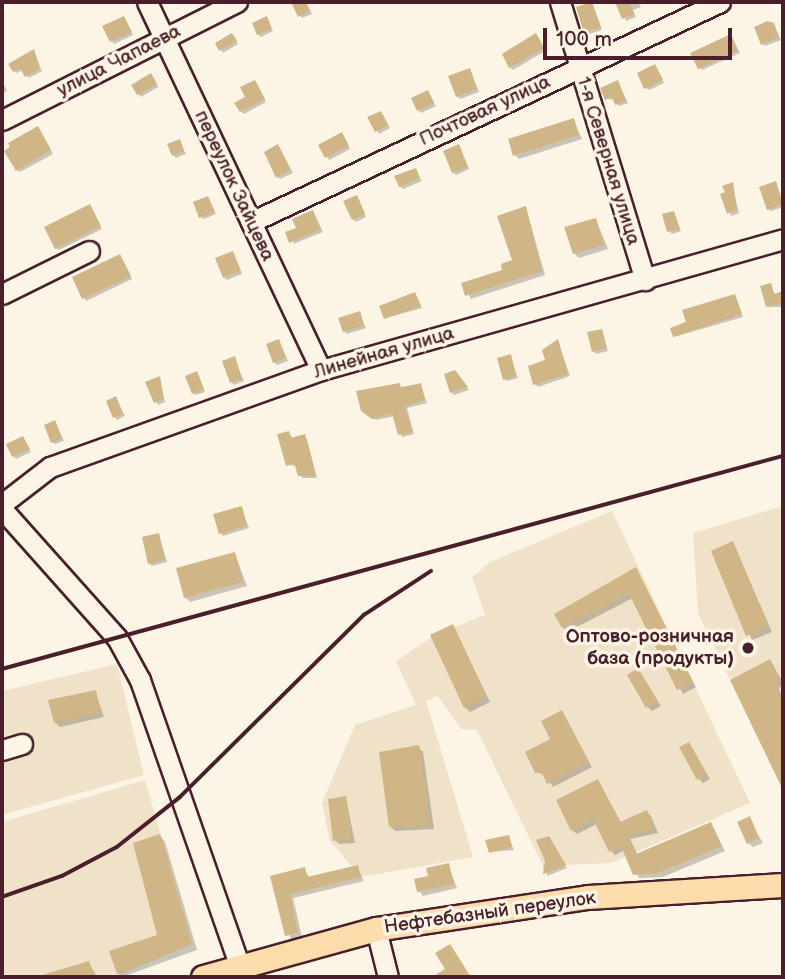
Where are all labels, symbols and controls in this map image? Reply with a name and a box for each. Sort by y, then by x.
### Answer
scale bar [547,14,736,58]
street label: улица Чапаева [53,20,185,102]
text: 100 m [556,27,612,52]
street label: Почтовая улица [416,71,554,151]
street label: 1-я Северная улица [572,74,644,248]
street label: переулок Зайцева [189,107,279,265]
street label: Линейная улица [311,322,457,384]
place label: Оптово-розничная база (продукты) [566,626,734,670]
marker: Оптово-розничная база (продукты) [740,640,756,656]
street label: Нефтебазный переулок [383,887,597,939]

